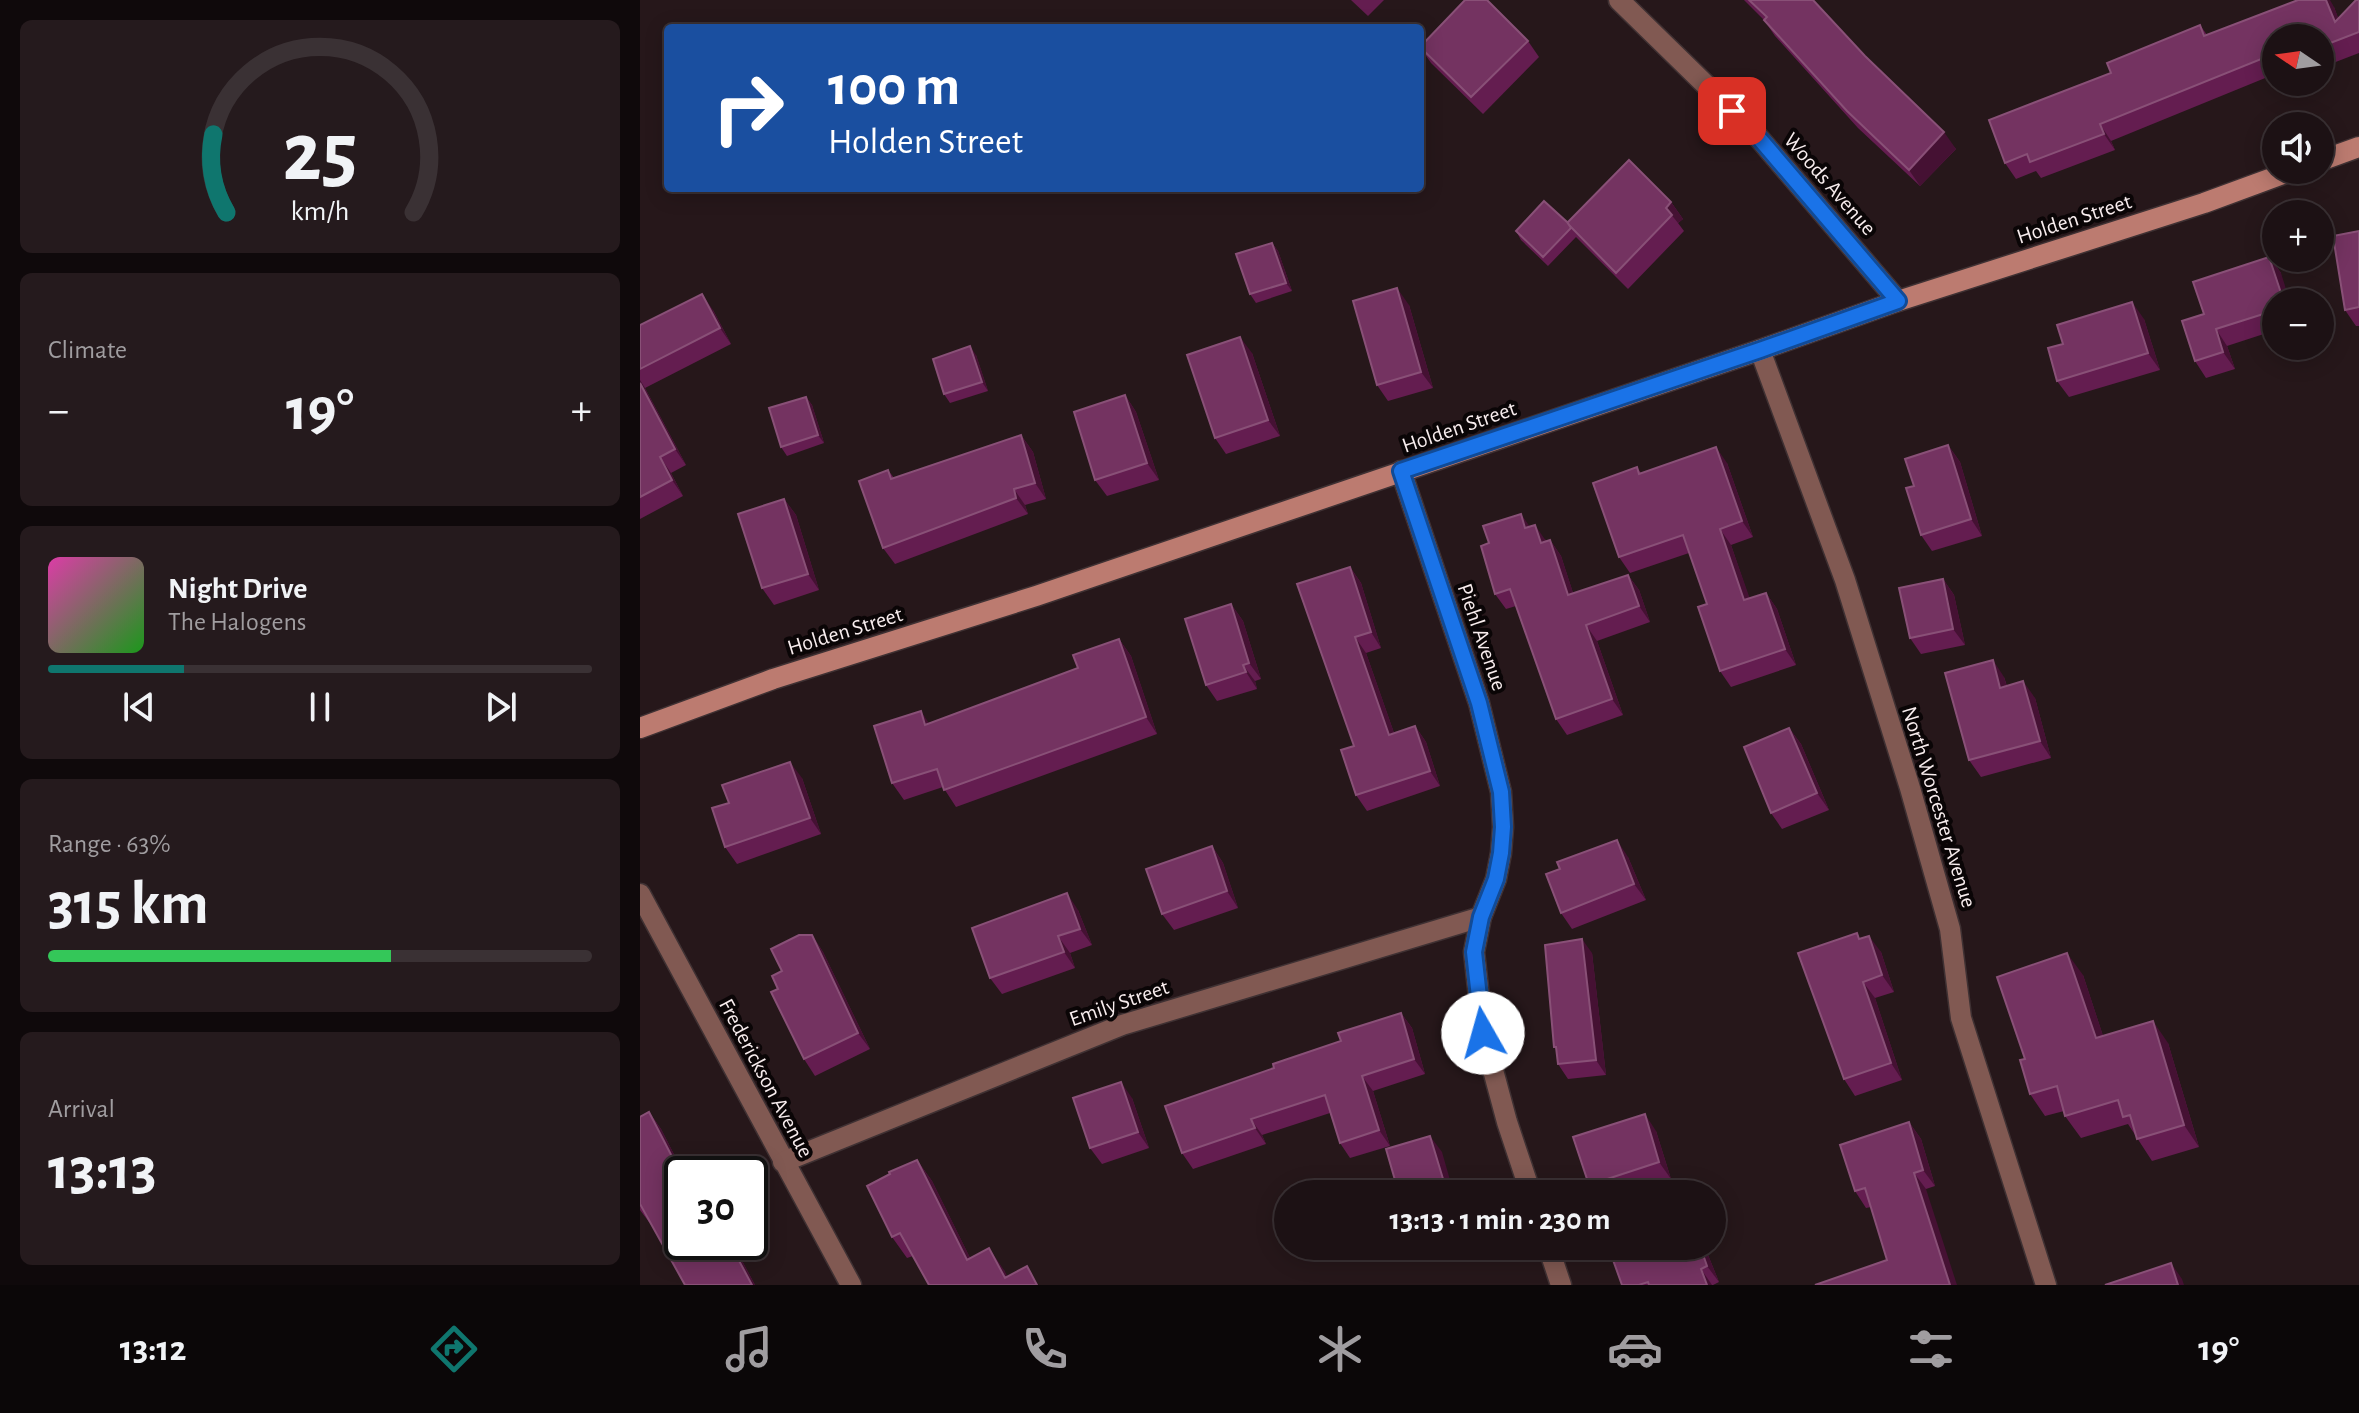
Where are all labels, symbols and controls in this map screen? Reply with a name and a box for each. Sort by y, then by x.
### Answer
north arrow [2262,24,2334,96]
map controls [2262,24,2334,360]
icon: right [696,56,800,160]
text: 100 m [828,59,960,115]
pin [1698,77,1766,145]
icon: arrive [1710,89,1754,133]
text: 25 [282,111,358,195]
button: sound [2262,112,2334,184]
text: Holden Street [828,124,1023,160]
street label: Woods Avenue [1780,129,1880,239]
street label: Holden Street [2014,190,2134,248]
text: km/h [291,197,349,226]
button: + [2262,200,2334,272]
button: − [2262,288,2334,360]
text: Climate [48,337,127,363]
text: 19° [286,381,354,441]
text: − [48,389,69,433]
text: + [571,389,592,433]
street label: Holden Street [1399,397,1519,457]
text: Night Drive [168,574,307,604]
street label: Piehl Avenue [1453,581,1511,693]
street label: Holden Street [785,603,905,659]
text: The Halogens [168,609,306,635]
icon: previous [117,685,161,729]
icon: pause [298,685,342,729]
icon: next [479,685,523,729]
street label: North Worcester Avenue [1898,704,1980,910]
text: Range · 63% [48,831,171,857]
text: 315 km [48,875,209,935]
street label: Emily Street [1066,976,1172,1030]
position arrow [1441,991,1525,1075]
street label: Frederickson Avenue [715,995,817,1161]
text: Arrival [48,1096,115,1122]
text: 13:13 [48,1140,157,1200]
speed limit sign: 30 [664,1156,768,1260]
text: 13:13 · 1 min · 230 m [1390,1205,1610,1235]
icon: directions [426,1321,482,1377]
icon: music [721,1321,777,1377]
icon: phone [1017,1321,1073,1377]
icon: climate [1312,1321,1368,1377]
icon: car [1607,1321,1663,1377]
icon: filters [1903,1321,1959,1377]
text: 13:12 [120,1331,186,1367]
text: 19° [2198,1331,2239,1367]

